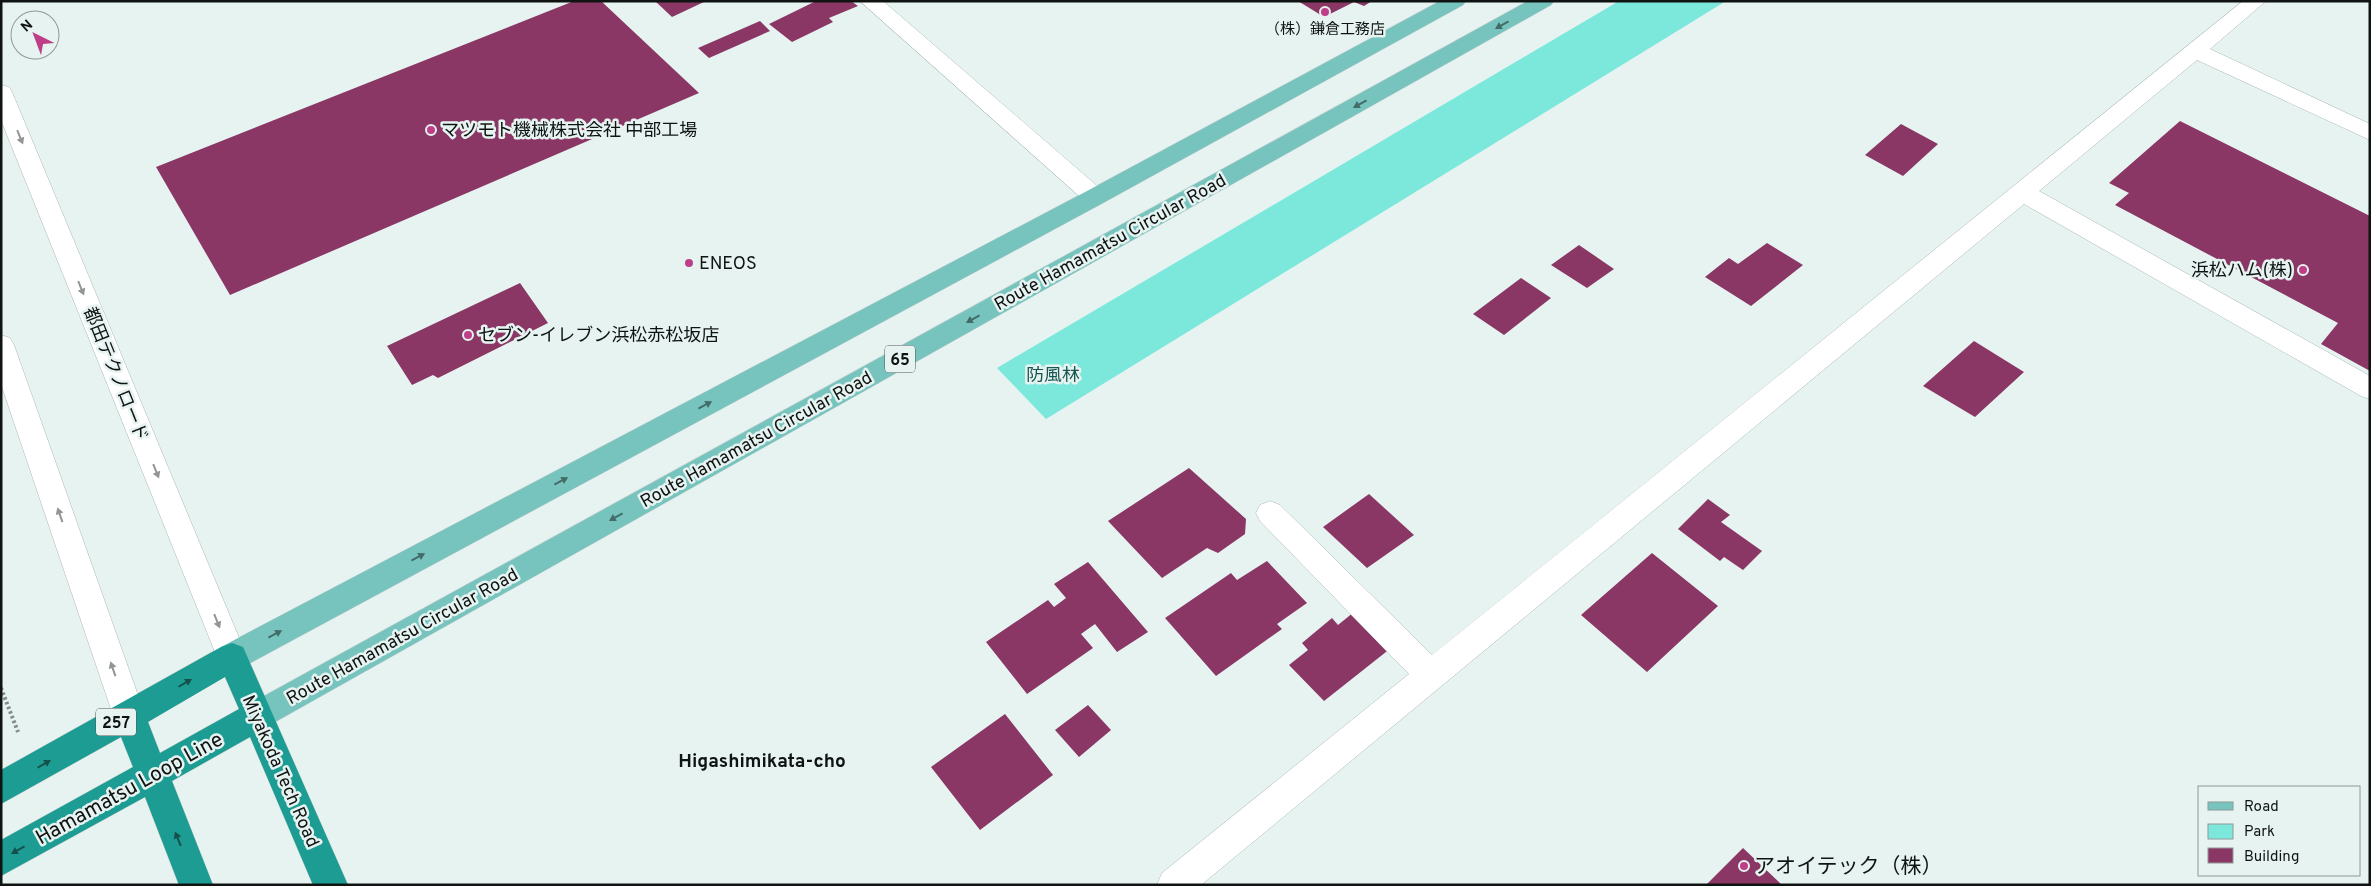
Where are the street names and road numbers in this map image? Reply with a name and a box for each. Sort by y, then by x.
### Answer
street label: Route Hamamatsu Circular Road [991,170,1231,317]
street label: 都田テクノロード [77,304,152,445]
road number: 65 [885,346,915,372]
street label: Route Hamamatsu Circular Road [637,367,877,514]
street label: Route Hamamatsu Circular Road [283,564,523,711]
street label: Miyakoda Tech Road [236,692,323,851]
road number: 257 [96,709,136,736]
street label: Hamamatsu Loop Line [31,727,228,852]

